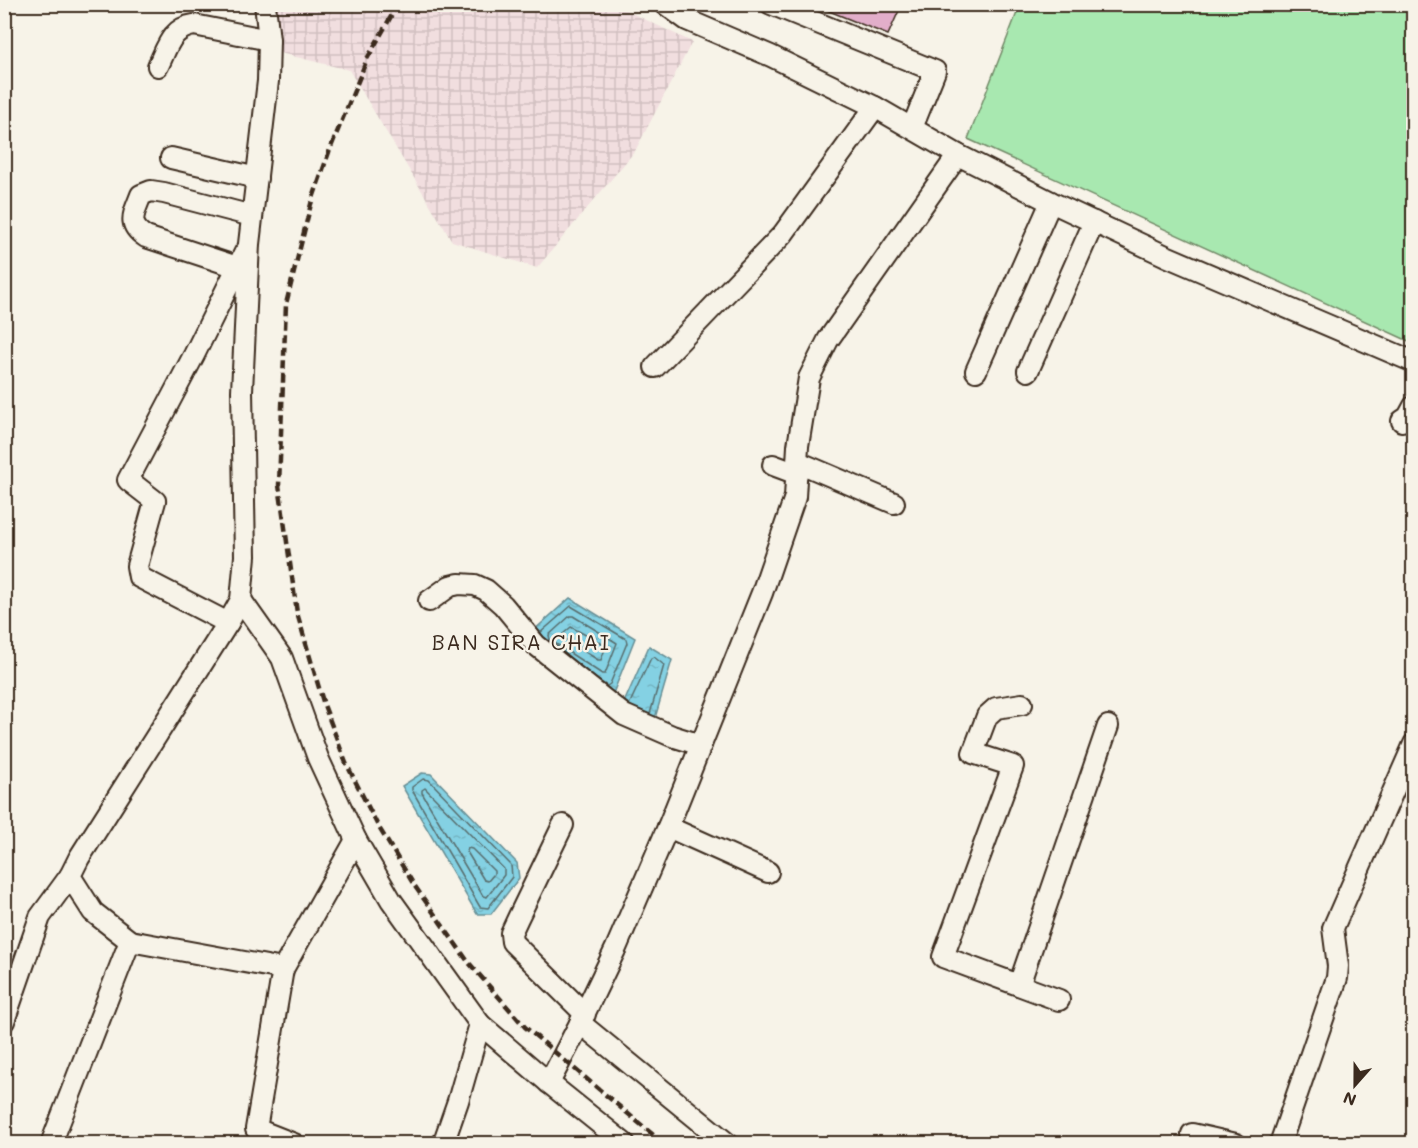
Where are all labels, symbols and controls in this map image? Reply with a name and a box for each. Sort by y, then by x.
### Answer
district label: BAN SIRA CHAI [432,628,610,655]
north arrow [1325,1055,1385,1115]
text: N [1340,1087,1359,1111]

